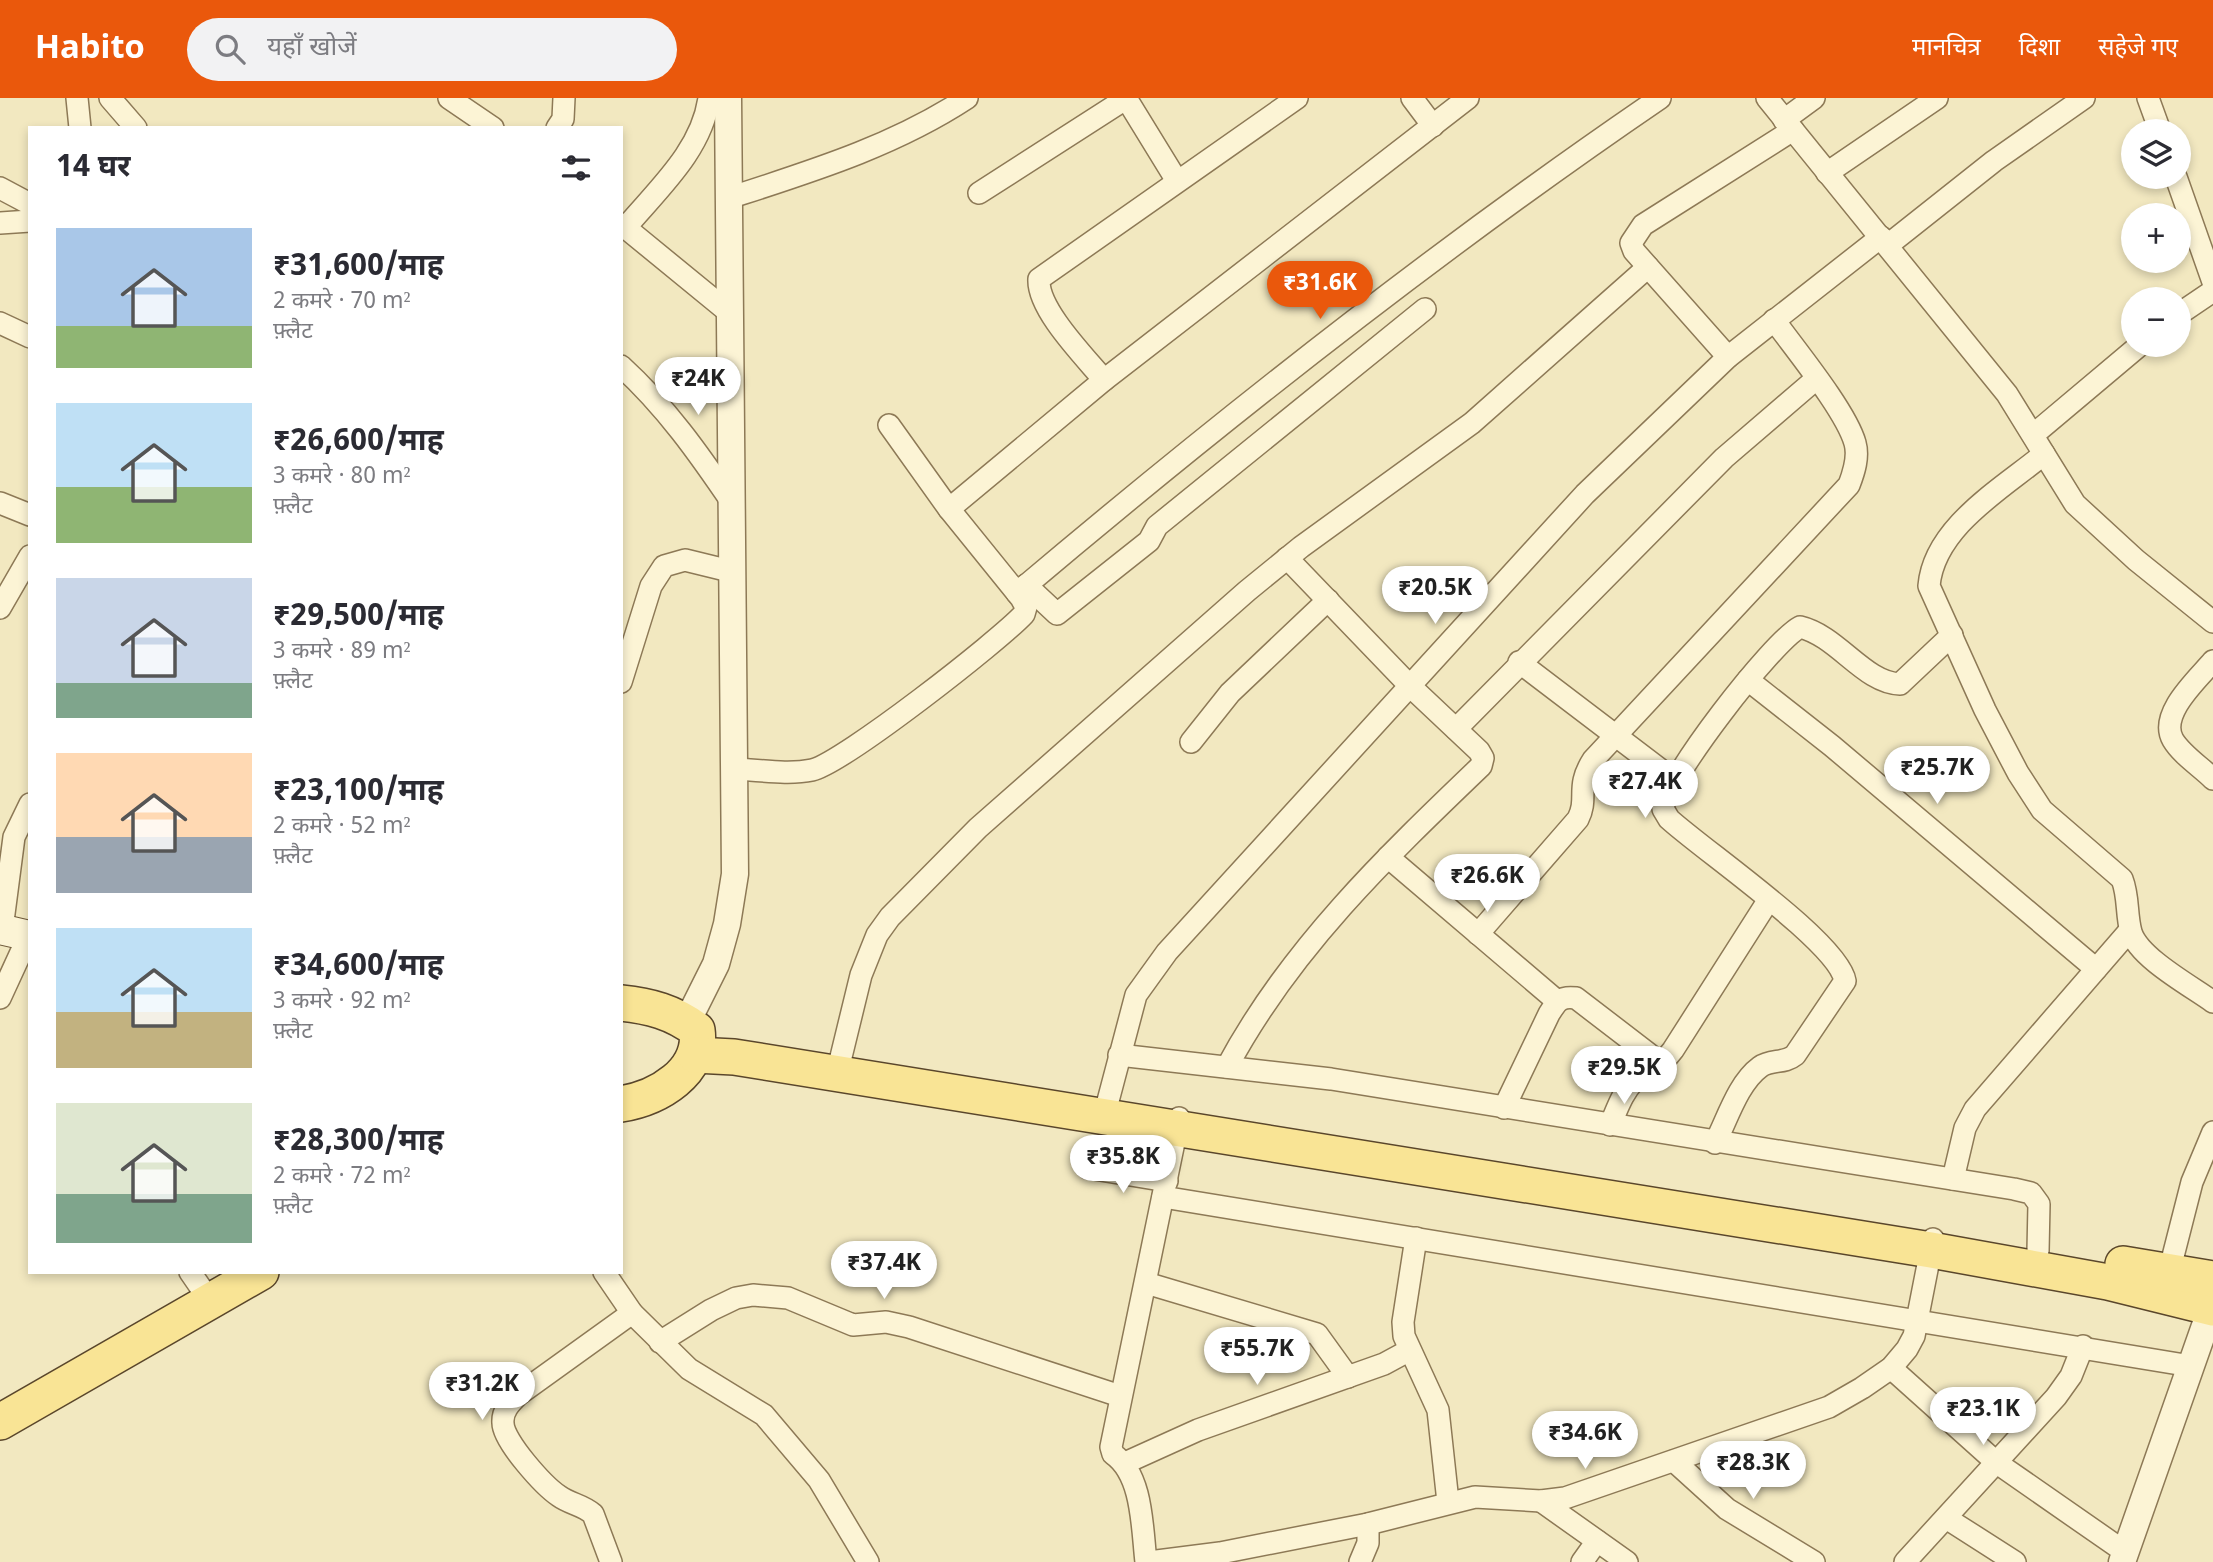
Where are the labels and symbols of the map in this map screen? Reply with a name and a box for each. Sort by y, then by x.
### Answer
pin: ₹31.6K [1263,262,1377,321]
pin: ₹24K [657,358,739,417]
pin: ₹20.5K [1378,566,1492,626]
pin: ₹25.7K [1880,746,1994,806]
pin: ₹27.4K [1588,760,1702,820]
pin: ₹26.6K [1430,854,1544,914]
pin: ₹29.5K [1567,1046,1681,1106]
pin: ₹35.8K [1066,1136,1180,1195]
pin: ₹37.4K [827,1242,941,1301]
pin: ₹55.7K [1200,1328,1314,1387]
pin: ₹31.2K [425,1362,539,1422]
pin: ₹23.1K [1926,1388,2040,1447]
pin: ₹34.6K [1528,1412,1642,1471]
pin: ₹28.3K [1696,1442,1810,1501]

